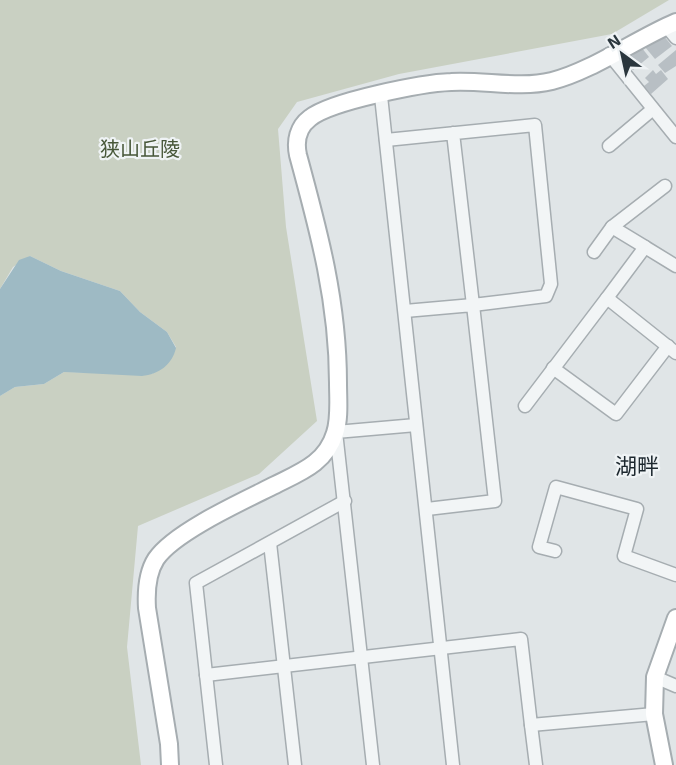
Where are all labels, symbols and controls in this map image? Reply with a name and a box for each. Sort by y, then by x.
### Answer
north arrow [592,24,652,84]
text: N [604,30,624,52]
park label: 狭山丘陵 [100,136,180,160]
district label: 湖畔 [615,452,659,478]

